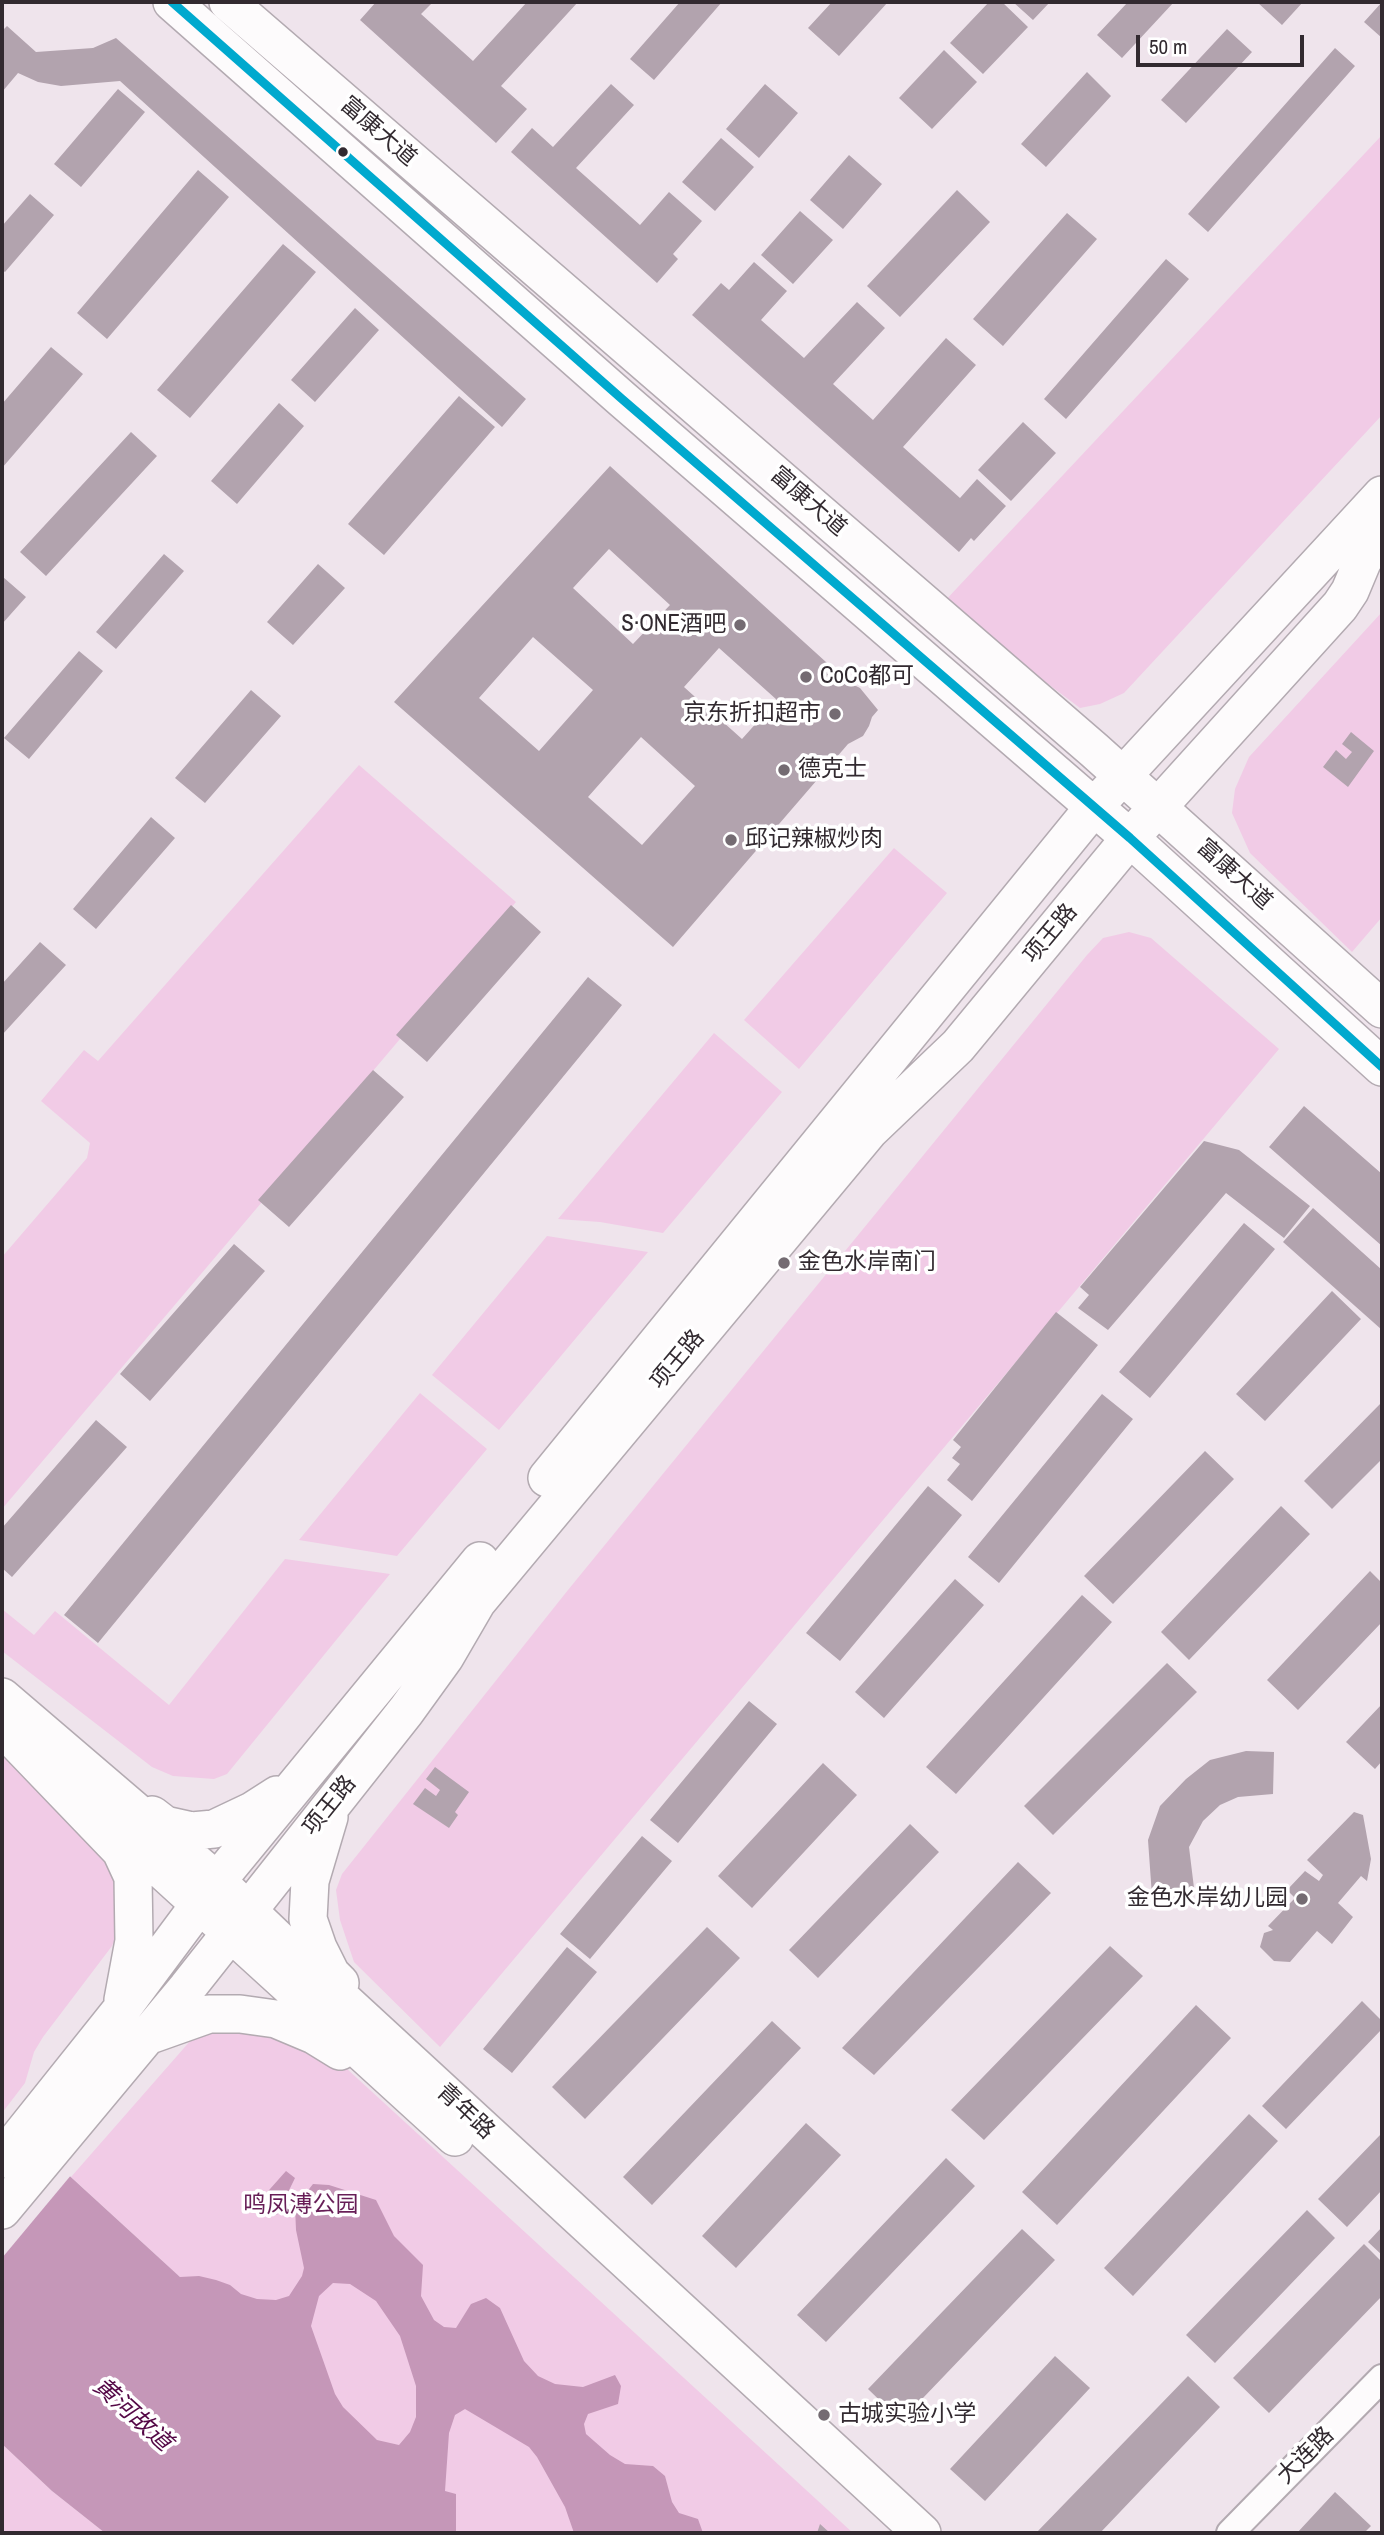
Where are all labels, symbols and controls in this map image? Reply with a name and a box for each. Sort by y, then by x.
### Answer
scale bar [1139,21,1307,65]
text: 50 m [1149,32,1187,61]
street label: 富康大道 [334,91,422,173]
unlabelled marker [336,145,350,159]
street label: 富康大道 [764,461,852,543]
place label: S·ONE酒吧 [621,611,726,639]
marker: S·ONE酒吧 [732,617,748,633]
place label: CoCo都可 [820,663,914,691]
marker: CoCo都可 [798,669,814,685]
place label: 京东折扣超市 [683,700,821,728]
marker: 京东折扣超市 [827,706,843,722]
place label: 德克士 [798,756,867,784]
marker: 德克士 [776,762,792,778]
place label: 邱记辣椒炒肉 [745,826,883,854]
marker: 邱记辣椒炒肉 [723,832,739,848]
street label: 富康大道 [1191,834,1277,916]
street label: 项王路 [1018,899,1084,969]
place label: 金色水岸南门 [798,1249,936,1277]
marker: 金色水岸南门 [776,1255,792,1271]
street label: 项王路 [645,1325,711,1395]
street label: 项王路 [298,1771,362,1841]
place label: 金色水岸幼儿园 [1127,1885,1288,1913]
marker: 金色水岸幼儿园 [1294,1891,1310,1907]
street label: 青年路 [430,2078,500,2146]
park label: 鸣凤溥公园 [244,2192,358,2220]
water label: 黄河故道 [87,2372,177,2458]
place label: 古城实验小学 [838,2401,976,2429]
marker: 古城实验小学 [816,2407,832,2423]
street label: 大连路 [1272,2422,1340,2490]

